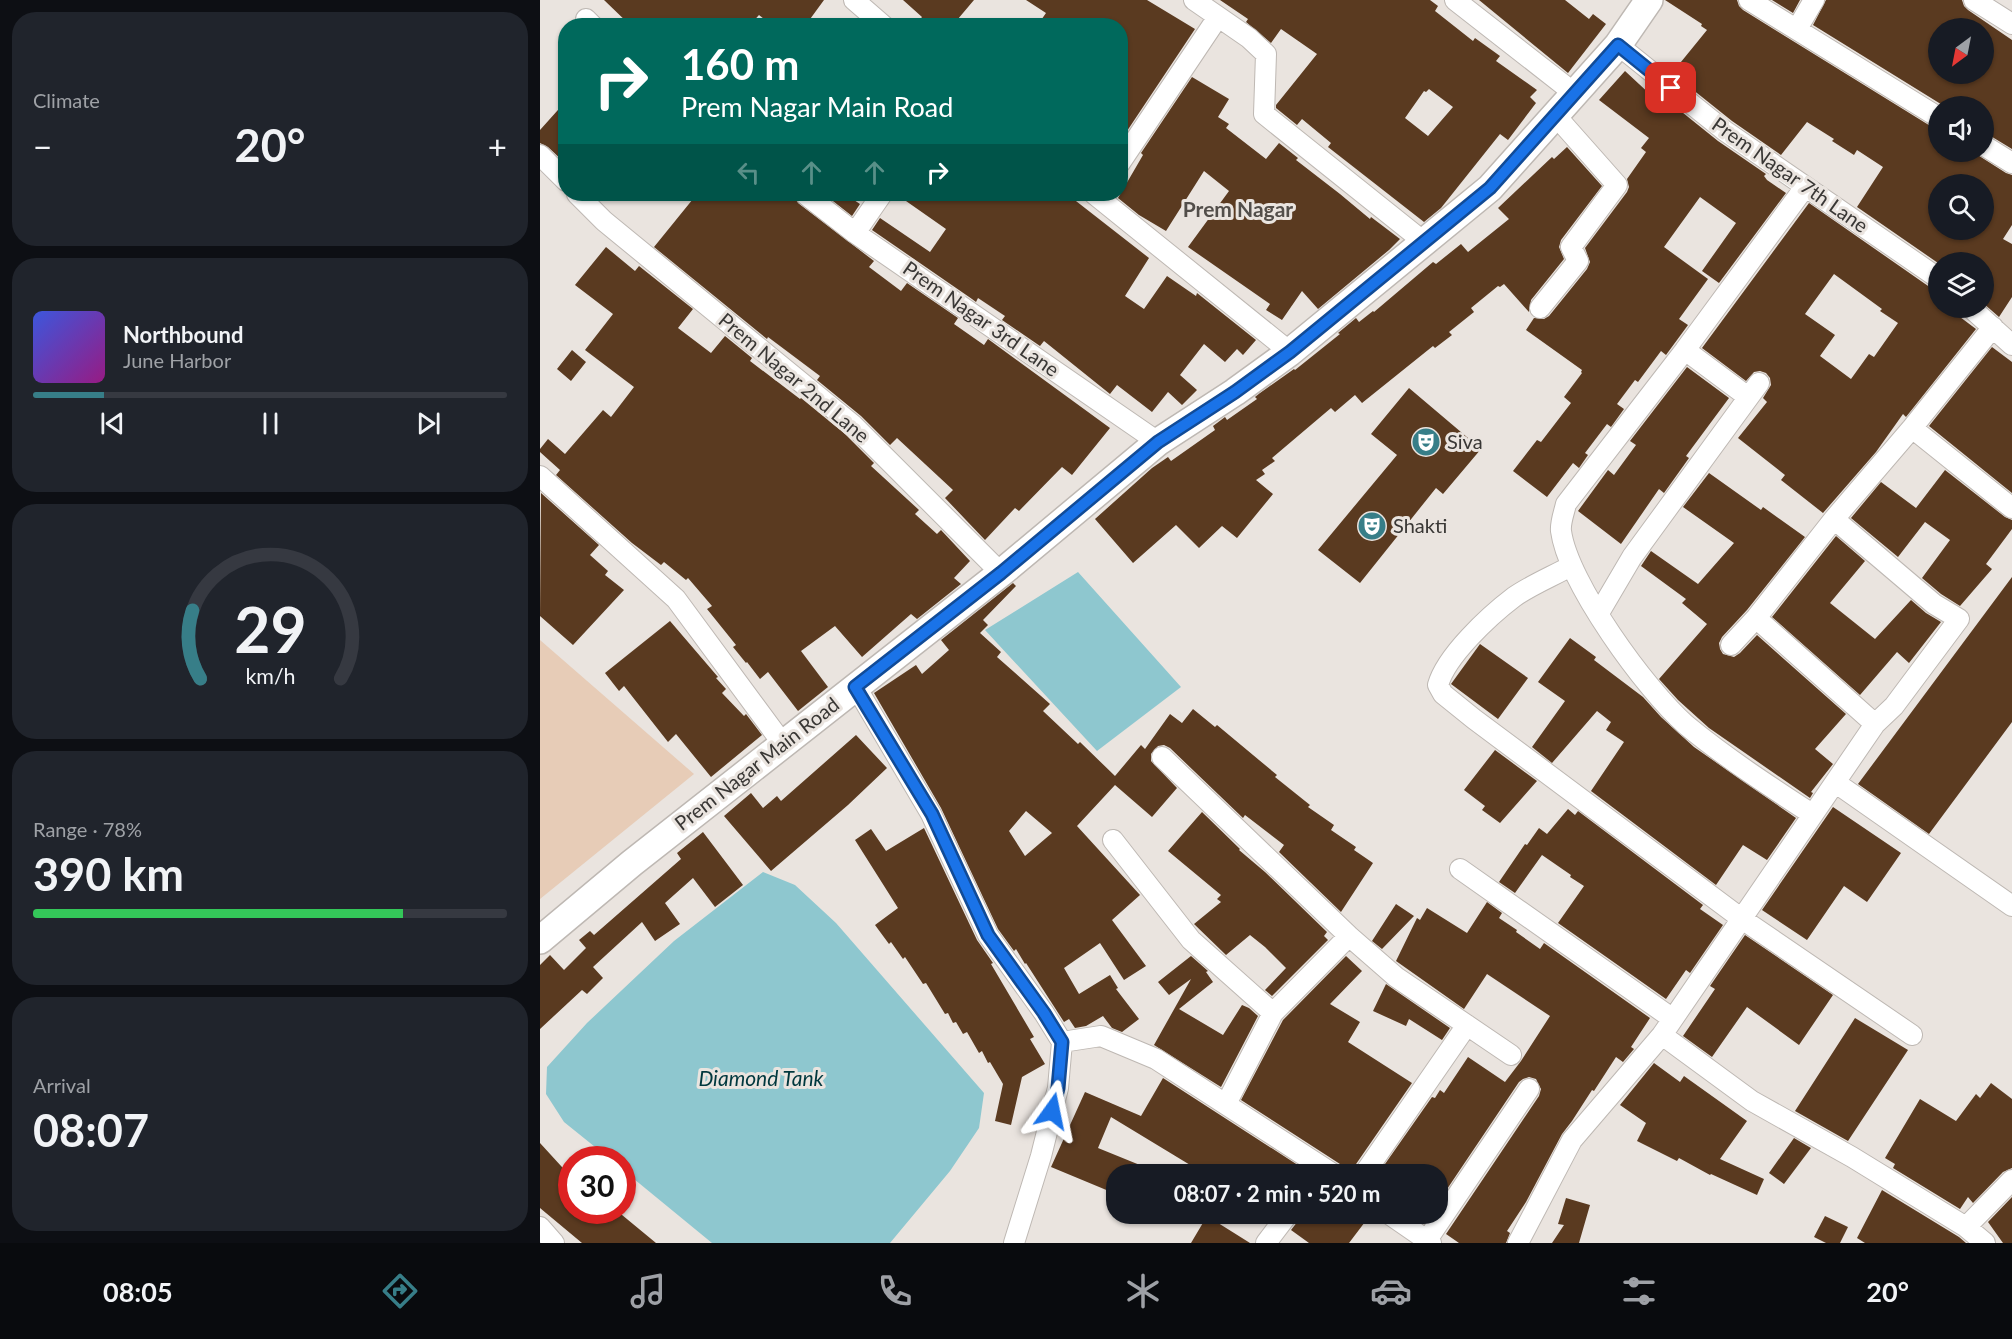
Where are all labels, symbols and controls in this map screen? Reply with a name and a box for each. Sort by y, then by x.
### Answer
north arrow [1928,18,1994,84]
map controls [1928,18,1994,318]
text: 160 m [681,39,799,89]
icon: right [582,42,660,120]
pin [1645,62,1696,113]
icon: arrive [1654,71,1687,104]
text: Climate [33,88,100,112]
text: Prem Nagar Main Road [681,90,953,123]
button: sound [1928,96,1994,162]
street label: Prem Nagar 7th Lane [1708,111,1873,237]
text: 20° [235,118,305,172]
text: − [33,126,52,166]
text: + [488,126,507,166]
icon: left [732,156,765,189]
icon: ahead [795,156,828,189]
icon: ahead [858,156,891,189]
icon: right [921,156,954,189]
button: search [1928,174,1994,240]
district label: Prem Nagar [1183,196,1293,221]
button: layers [1928,252,1994,318]
street label: Prem Nagar 3rd Lane [899,255,1064,381]
street label: Prem Nagar 2nd Lane [715,307,875,447]
text: Northbound [123,321,243,348]
text: June Harbor [123,348,231,372]
icon: previous [96,407,129,440]
icon: pause [254,407,287,440]
icon: next [412,407,445,440]
theatre icon: Siva [1410,426,1442,458]
place label: Siva [1447,429,1483,453]
theatre icon: Shakti [1356,510,1388,542]
place label: Shakti [1393,513,1447,537]
text: 29 [234,591,306,666]
text: km/h [245,663,295,689]
street label: Prem Nagar Main Road [670,692,843,835]
text: Range · 78% [33,817,142,841]
text: 390 km [33,847,184,901]
water label: Diamond Tank [698,1065,825,1090]
text: Arrival [33,1073,91,1097]
position arrow [1020,1079,1084,1143]
text: 08:07 [33,1103,149,1157]
speed limit sign: 30 [558,1146,636,1224]
text: 08:07 · 2 min · 520 m [1174,1180,1380,1207]
icon: directions [379,1270,421,1312]
icon: music [627,1270,669,1312]
icon: phone [874,1270,916,1312]
icon: climate [1122,1270,1164,1312]
icon: car [1370,1270,1412,1312]
icon: filters [1618,1270,1660,1312]
text: 08:05 [103,1275,173,1308]
text: 20° [1866,1275,1909,1308]

